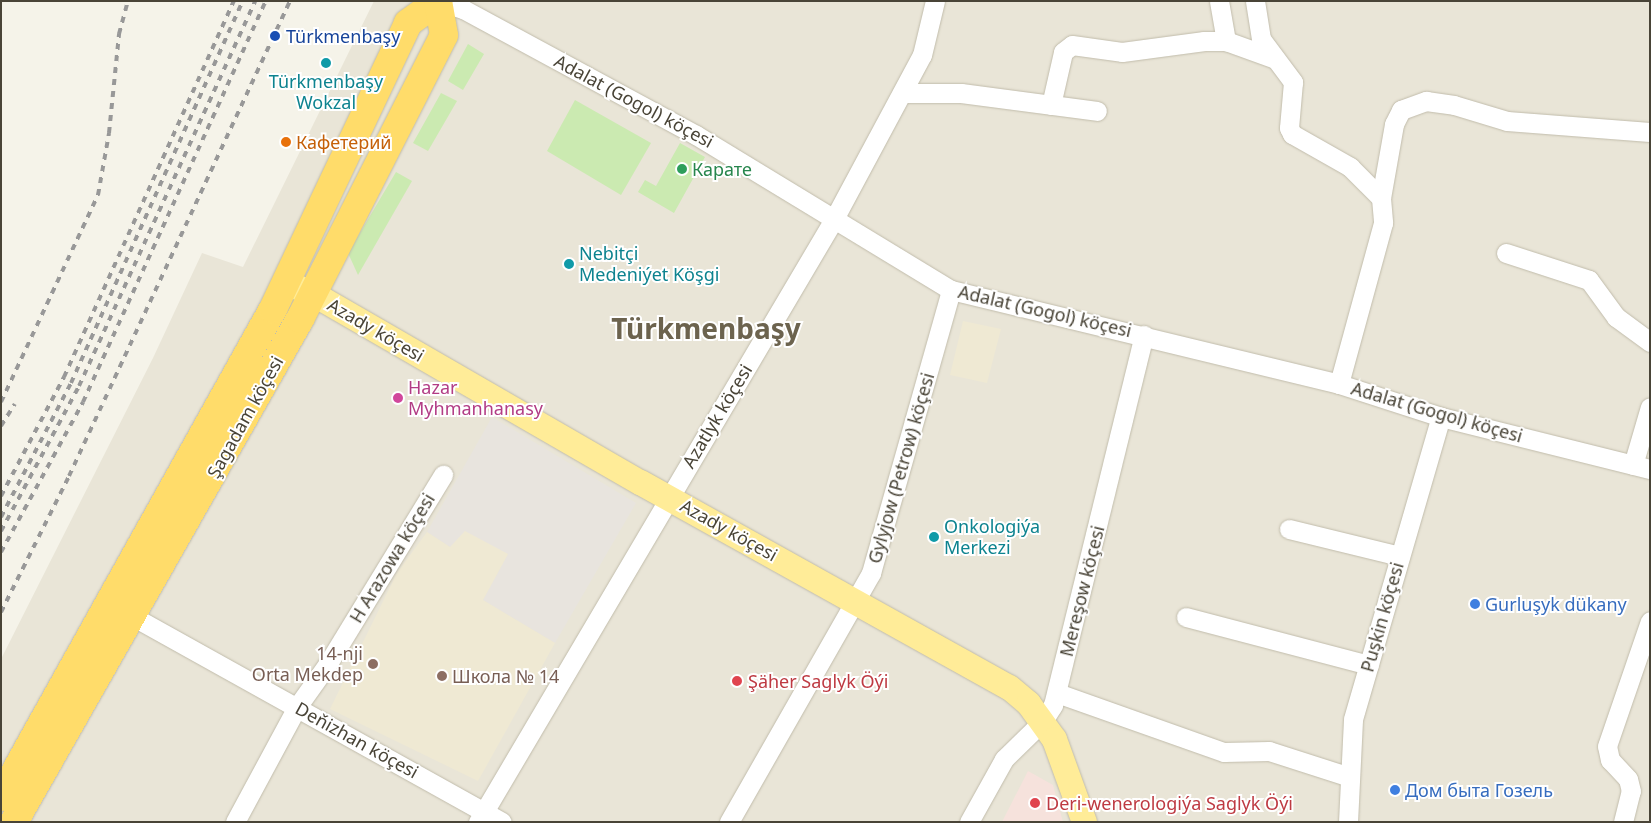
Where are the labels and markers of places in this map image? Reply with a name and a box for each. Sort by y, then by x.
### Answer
place label: Türkmenbaşy [286,25,400,47]
marker: Türkmenbaşy [268,29,282,43]
marker: Türkmenbaşy Wokzal [320,57,332,69]
place label: Türkmenbaşy Wokzal [269,71,383,114]
place label: Кафетерий [296,131,391,153]
marker: Кафетерий [280,136,292,148]
place label: Карате [692,158,752,180]
marker: Карате [676,163,688,175]
place label: Nebitçi Medeniýet Köşgi [579,243,719,286]
marker: Nebitçi Medeniýet Köşgi [563,258,575,270]
place label: Hazar Myhmanhanasy [408,377,543,419]
marker: Hazar Myhmanhanasy [392,392,404,404]
place label: Onkologiýa Merkezi [944,516,1040,558]
marker: Onkologiýa Merkezi [928,531,940,543]
place label: Gurluşyk dükany [1485,593,1627,615]
marker: Gurluşyk dükany [1469,598,1481,610]
place label: 14-nji Orta Mekdep [252,643,363,686]
marker: 14-nji Orta Mekdep [367,658,379,670]
place label: Школа № 14 [452,665,559,687]
marker: Школа № 14 [436,670,448,682]
place label: Şäher Saglyk Öýi [748,670,888,692]
marker: Şäher Saglyk Öýi [730,674,744,688]
place label: Дом быта Гозель [1405,779,1553,801]
marker: Дом быта Гозель [1389,784,1401,796]
place label: Deri-wenerologiýa Saglyk Öýi [1046,792,1293,814]
marker: Deri-wenerologiýa Saglyk Öýi [1028,796,1042,810]

